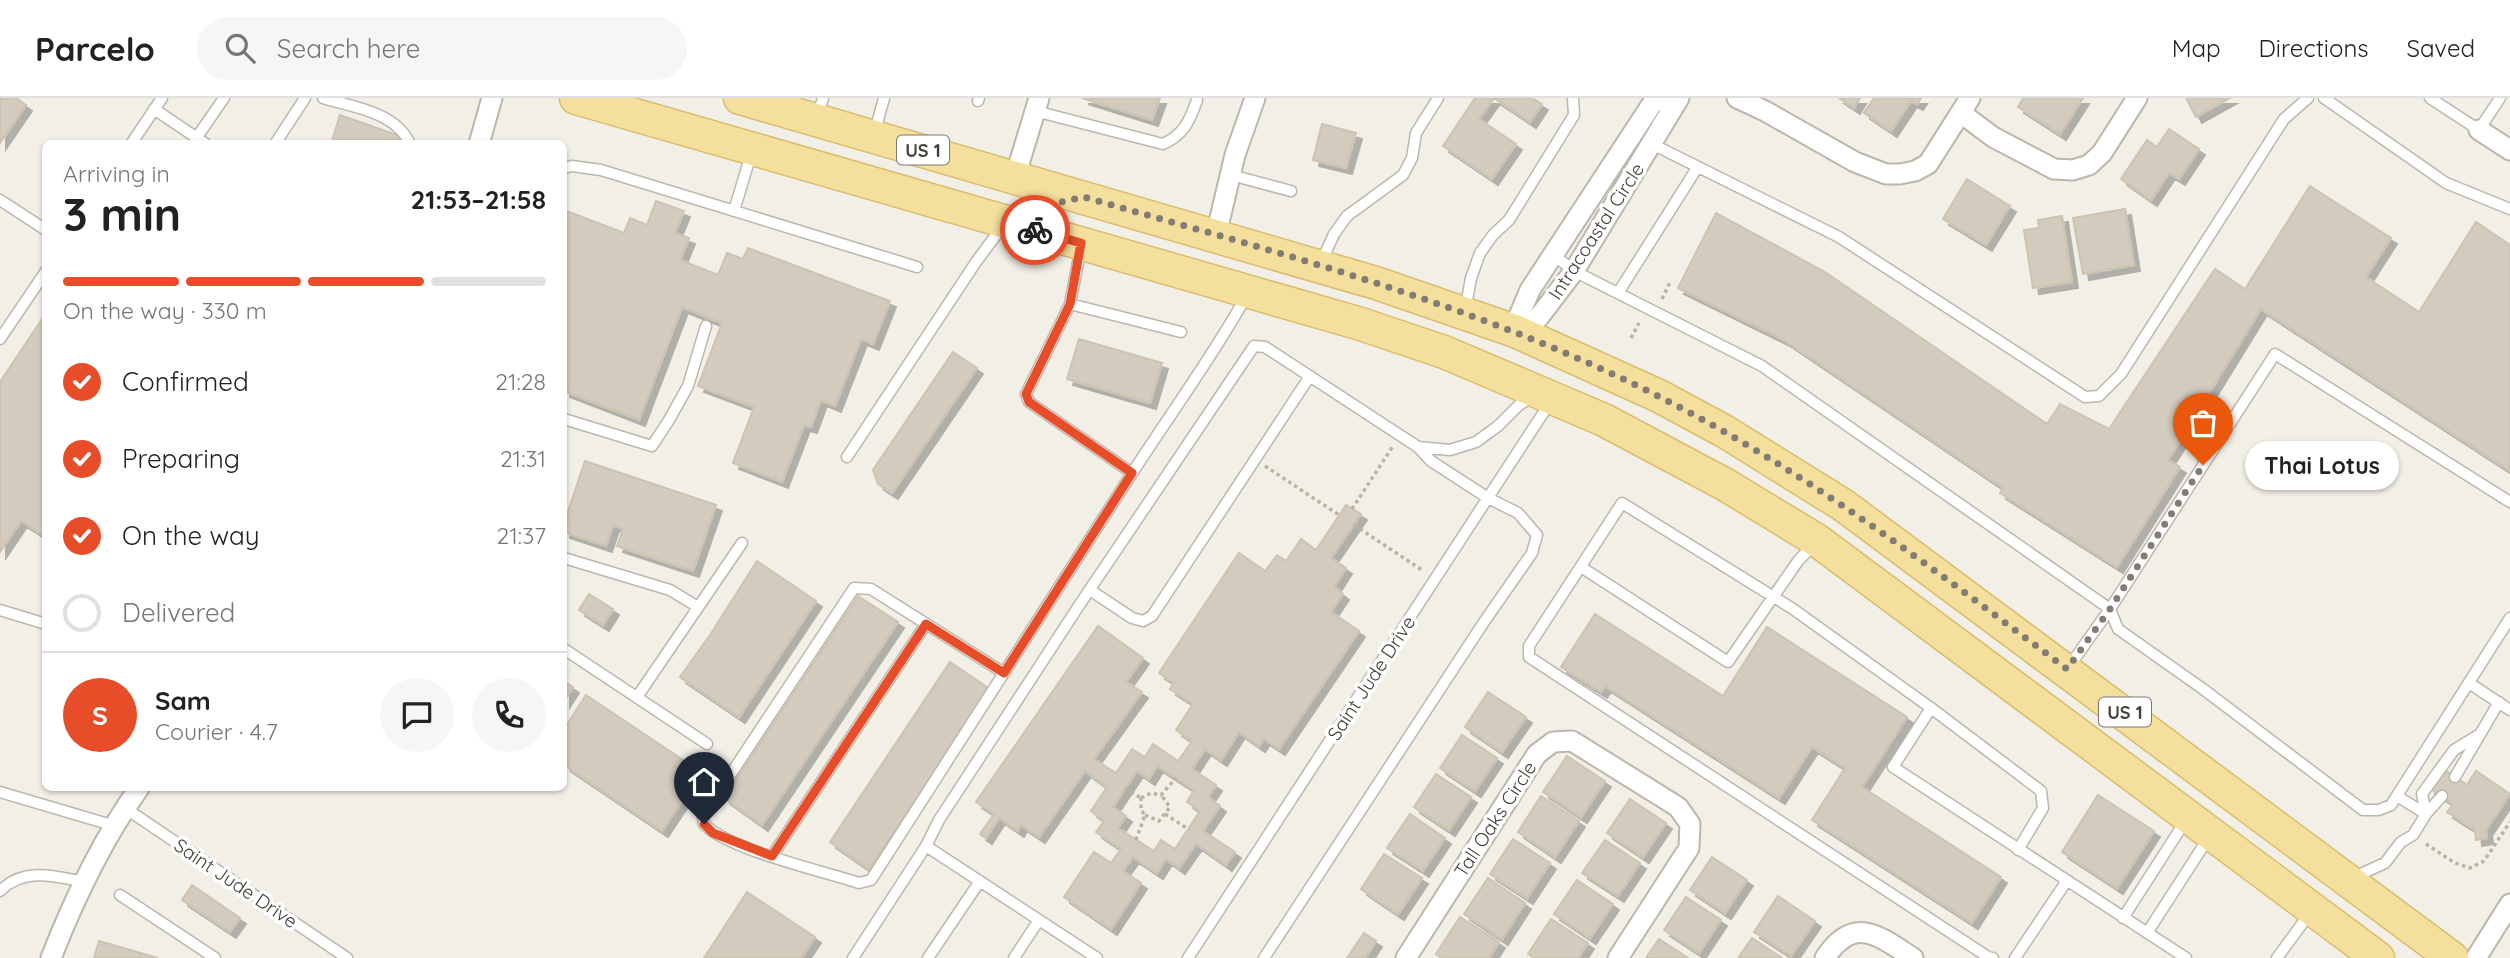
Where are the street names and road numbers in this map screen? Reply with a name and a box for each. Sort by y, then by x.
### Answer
road number: US 1 [897,136,949,164]
street label: Intracoastal Circle [1543,158,1649,304]
street label: Saint Jude Drive [1322,611,1420,745]
road number: US 1 [2099,698,2151,726]
street label: Tall Oaks Circle [1449,757,1541,881]
street label: Saint Jude Drive [170,833,302,933]

